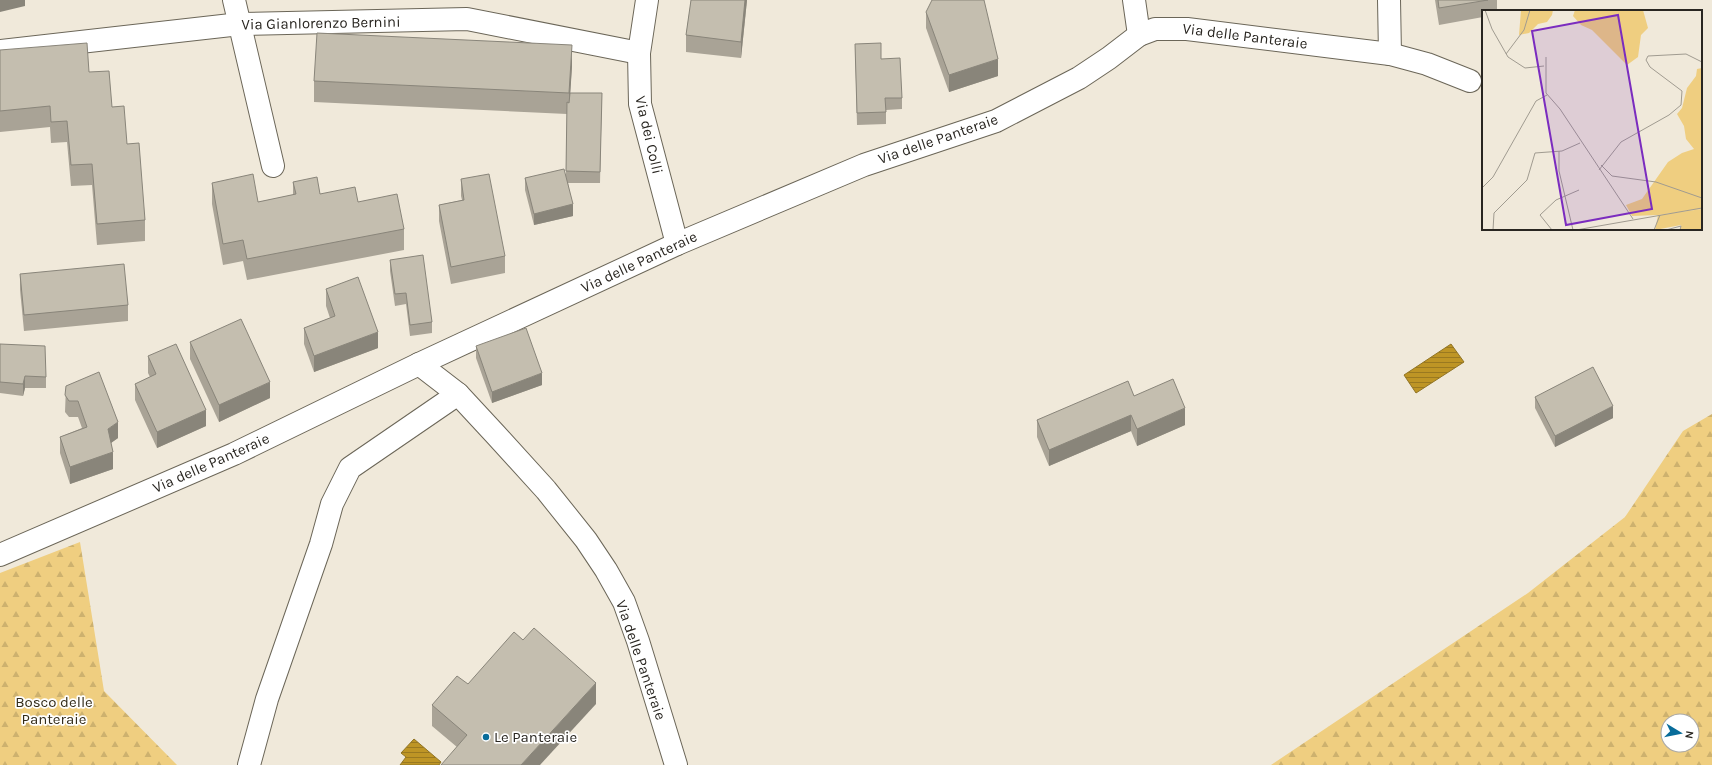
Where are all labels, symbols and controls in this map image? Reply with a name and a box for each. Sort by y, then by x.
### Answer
inset map [1482,10,1702,230]
street label: Via Gianlorenzo Bernini [241,13,401,33]
street label: Via delle Panteraie [1181,19,1309,53]
street label: Via dei Colli [631,94,667,176]
street label: Via delle Panteraie [876,110,1000,168]
street label: Via delle Panteraie [578,227,700,297]
street label: Via delle Panteraie [150,429,272,497]
street label: Via delle Panteraie [612,598,670,722]
park label: Bosco delle Panteraie [15,693,93,728]
north arrow [1660,713,1700,753]
place label: Le Panteraie [494,728,577,746]
text: N [1682,730,1696,740]
marker: Le Panteraie [481,732,491,742]

